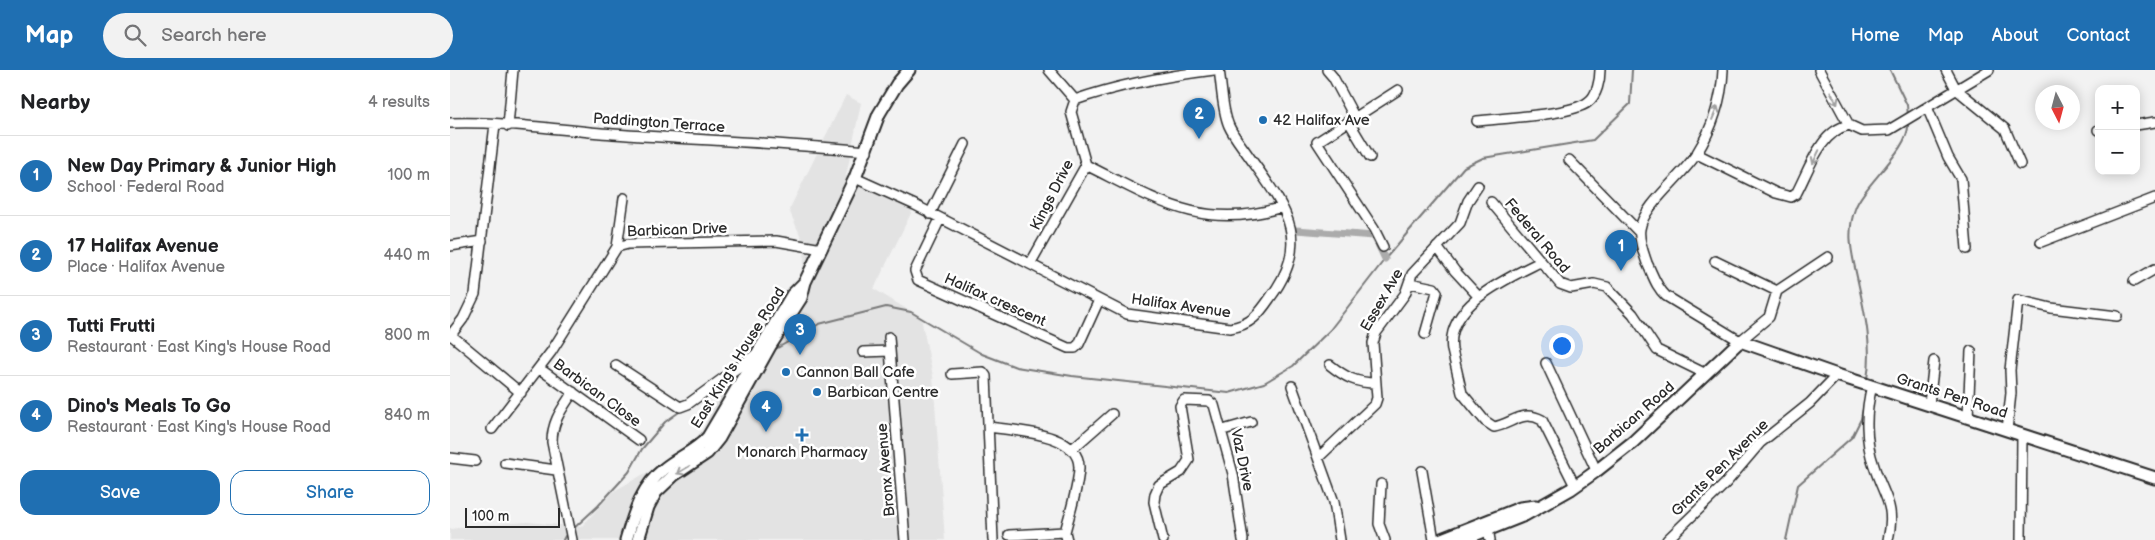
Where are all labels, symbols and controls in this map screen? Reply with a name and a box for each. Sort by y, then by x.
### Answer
search box [103,13,453,58]
text: Map [25,21,73,50]
icon: search [121,21,149,49]
text: Search here [161,24,267,47]
text: Home [1851,25,1900,46]
text: Map [1928,25,1964,46]
text: About [1992,25,2039,46]
text: Contact [2067,25,2130,46]
north arrow [2035,85,2080,130]
map controls [2095,85,2140,175]
button: + [2095,85,2140,130]
text: Nearby [20,90,90,115]
one-way arrow [1829,90,1839,104]
text: 4 results [368,93,430,112]
pin: 2 [1183,98,1215,139]
one-way arrow [1710,106,1720,121]
street label: Paddington Terrace [592,109,726,137]
place label: 42 Halifax Ave [1273,111,1370,130]
marker: 42 Halifax Ave [1257,114,1269,126]
button: − [2095,130,2140,175]
one-way arrow [1811,149,1820,164]
text: New Day Primary & Junior High [67,155,336,178]
street label: Kings Drive [1026,156,1078,234]
text: 1 [33,166,39,185]
text: 100 m [387,166,430,185]
text: School · Federal Road [67,178,225,197]
street label: Federal Road [1500,195,1574,277]
street label: Barbican Drive [627,219,728,241]
pin: 1 [1605,230,1637,271]
text: 17 Halifax Avenue [67,235,219,258]
text: 2 [31,246,41,265]
text: 440 m [384,246,430,265]
text: Place · Halifax Avenue [67,258,225,277]
street label: Essex Ave [1356,265,1408,335]
street label: Halifax crescent [941,269,1049,331]
street label: East King's House Road [687,284,789,432]
street label: Halifax Avenue [1130,290,1232,322]
pin: 3 [784,314,816,355]
text: Tutti Frutti [67,315,155,338]
text: 3 [31,326,41,345]
text: 800 m [384,326,430,345]
your location [1549,333,1575,359]
text: Restaurant · East King's House Road [67,338,331,357]
street label: Barbican Close [549,355,645,431]
place label: Cannon Ball Cafe [796,363,915,382]
marker: Cannon Ball Cafe [780,366,792,378]
street label: Grants Pen Road [1894,369,2010,423]
street label: Barbican Road [1590,378,1678,458]
place label: Barbican Centre [827,383,939,402]
marker: Barbican Centre [811,386,823,398]
pin: 4 [750,391,782,432]
text: Dino's Meals To Go [67,395,231,418]
text: 4 [31,406,41,425]
text: 840 m [384,406,430,425]
street label: Grants Pen Avenue [1667,415,1773,521]
text: Restaurant · East King's House Road [67,418,331,437]
street label: Bronx Avenue [872,422,900,518]
street label: Vaz Drive [1226,427,1258,493]
marker: Monarch Pharmacy [796,429,808,441]
place label: Monarch Pharmacy [736,443,868,462]
one-way arrow [677,465,691,475]
button: Save [20,470,220,515]
button: Share [230,470,430,515]
scale bar [465,505,560,528]
text: 100 m [472,508,509,525]

